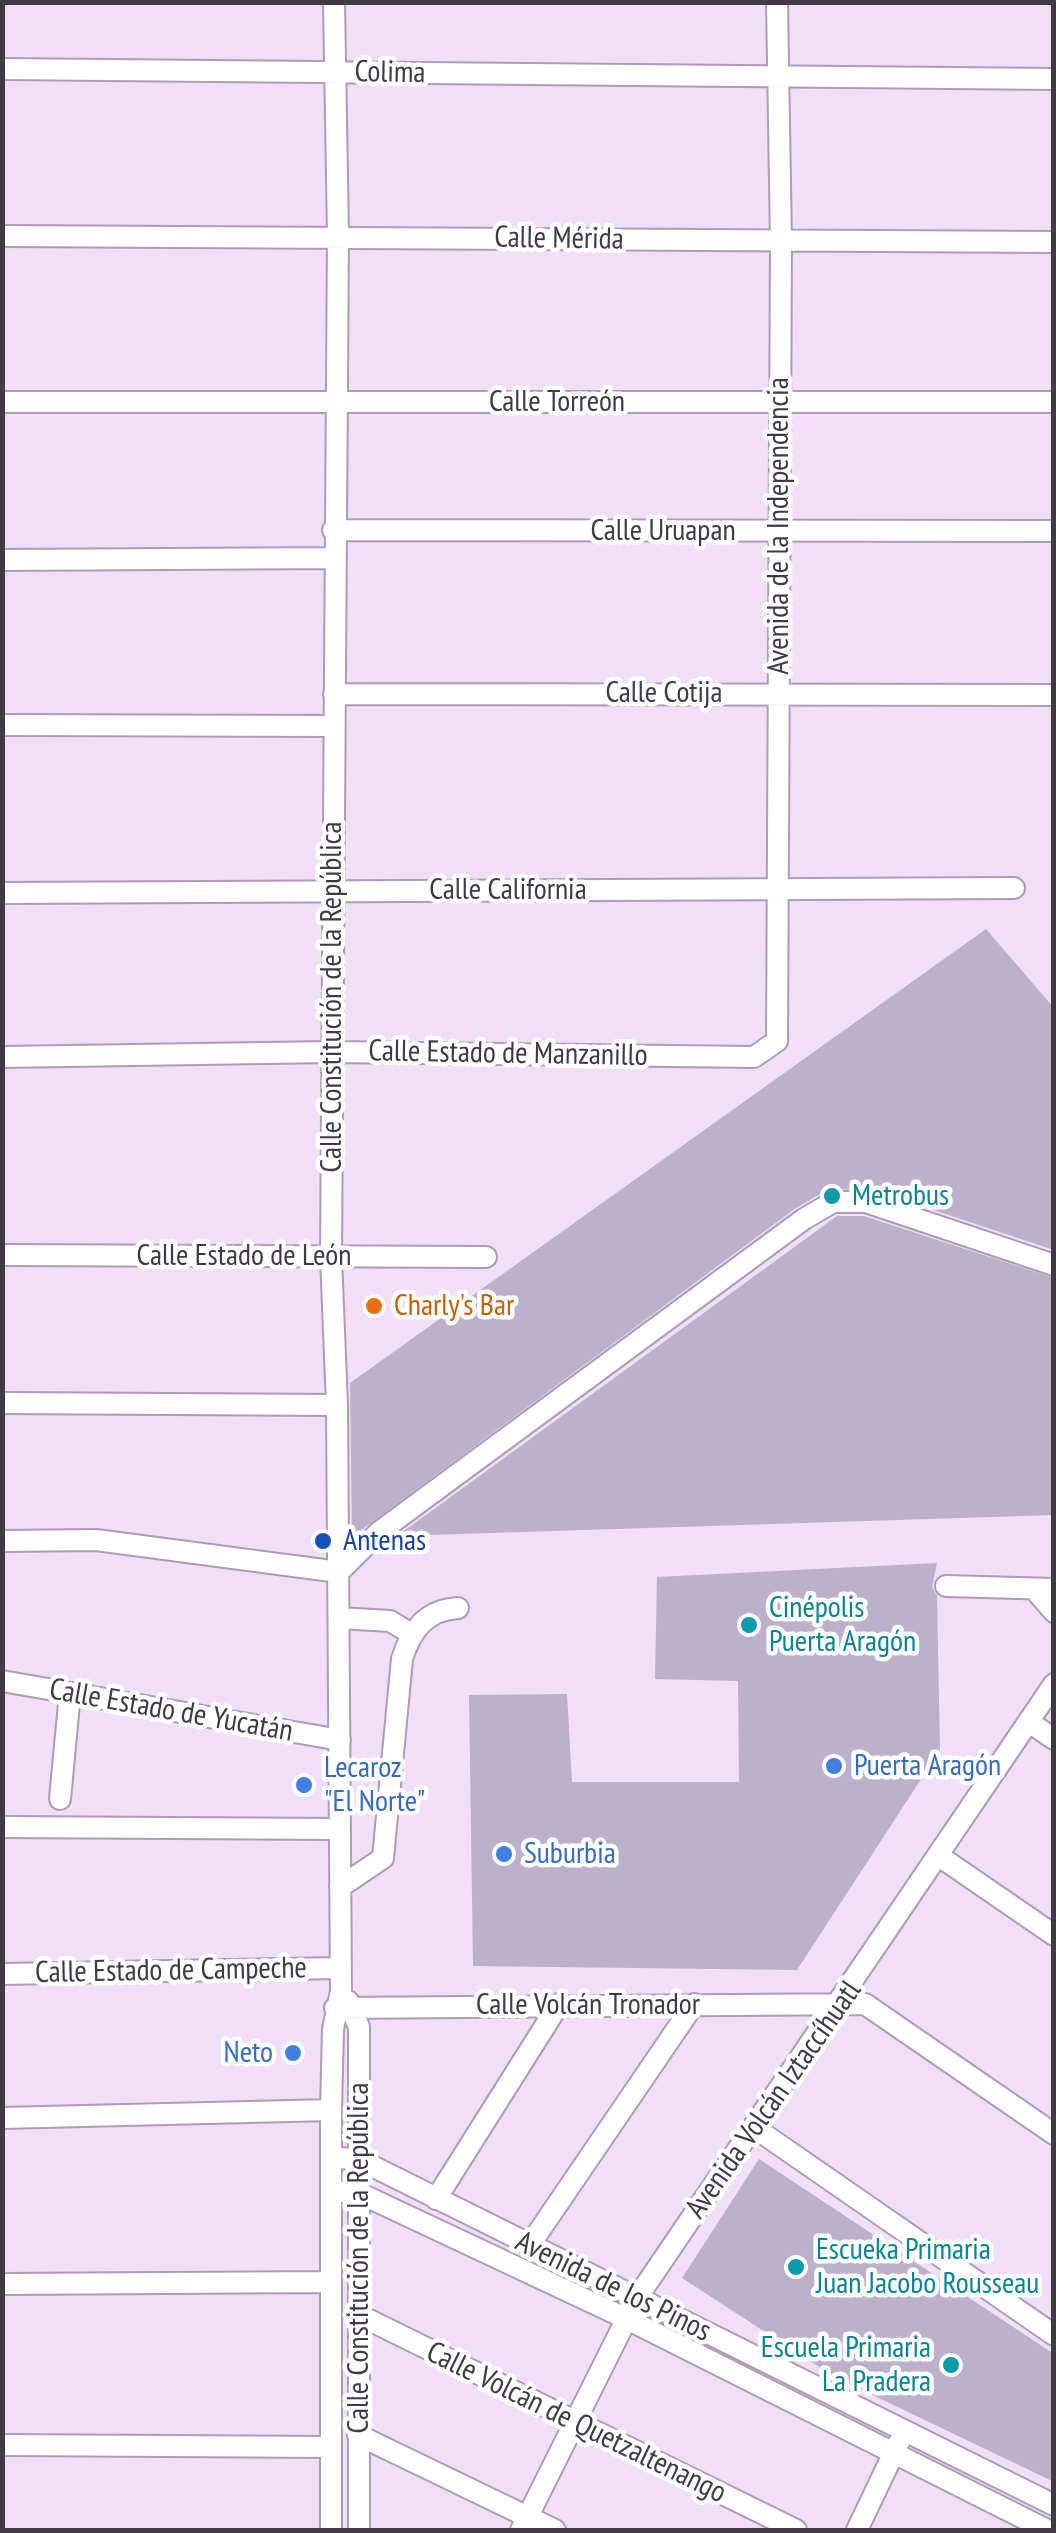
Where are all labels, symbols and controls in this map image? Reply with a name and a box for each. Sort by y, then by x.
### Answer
street label: Colima [354,54,426,92]
street label: Calle Mérida [494,220,624,258]
street label: Avenida de la Independencia [761,377,797,675]
street label: Calle Torreón [489,384,625,420]
street label: Calle Uruapan [590,513,736,549]
street label: Calle Cotija [605,675,723,711]
street label: Calle Constitución de la República [314,822,350,1172]
street label: Calle California [429,872,587,908]
street label: Calle Estado de Manzanillo [368,1034,648,1074]
place label: Metrobus [852,1178,949,1214]
marker: Metrobus [821,1185,843,1207]
street label: Calle Estado de León [137,1238,351,1274]
place label: Charly's Bar [394,1288,514,1324]
marker: Charly's Bar [363,1295,385,1317]
place label: Antenas [343,1523,426,1559]
marker: Antenas [312,1530,334,1552]
place label: Cinépolis Puerta Aragón [769,1590,916,1660]
marker: Cinépolis Puerta Aragón [738,1614,760,1636]
street label: Calle Estado de Yucatán [47,1672,295,1750]
place label: Puerta Aragón [854,1748,1001,1784]
place label: Lecaroz "El Norte" [324,1750,425,1820]
marker: Puerta Aragón [823,1755,845,1777]
marker: Lecaroz "El Norte" [293,1774,315,1796]
place label: Suburbia [524,1836,616,1872]
marker: Suburbia [493,1843,515,1865]
street label: Calle Estado de Campeche [35,1951,307,1991]
street label: Avenida Volcán Iztaccíhuatl [678,1974,870,2226]
street label: Calle Volcán Tronador [476,1987,700,2023]
place label: Neto [224,2035,273,2071]
marker: Neto [282,2042,304,2064]
street label: Calle Constitución de la República [341,2083,377,2433]
street label: Avenida de los Pinos [509,2224,717,2350]
place label: Escueka Primaria Juan Jacobo Rousseau [816,2232,1039,2302]
marker: Escueka Primaria Juan Jacobo Rousseau [785,2256,807,2278]
place label: Escuela Primaria La Pradera [761,2330,931,2400]
street label: Calle Volcán de Quetzaltenango [420,2335,732,2511]
marker: Escuela Primaria La Pradera [940,2354,962,2376]

